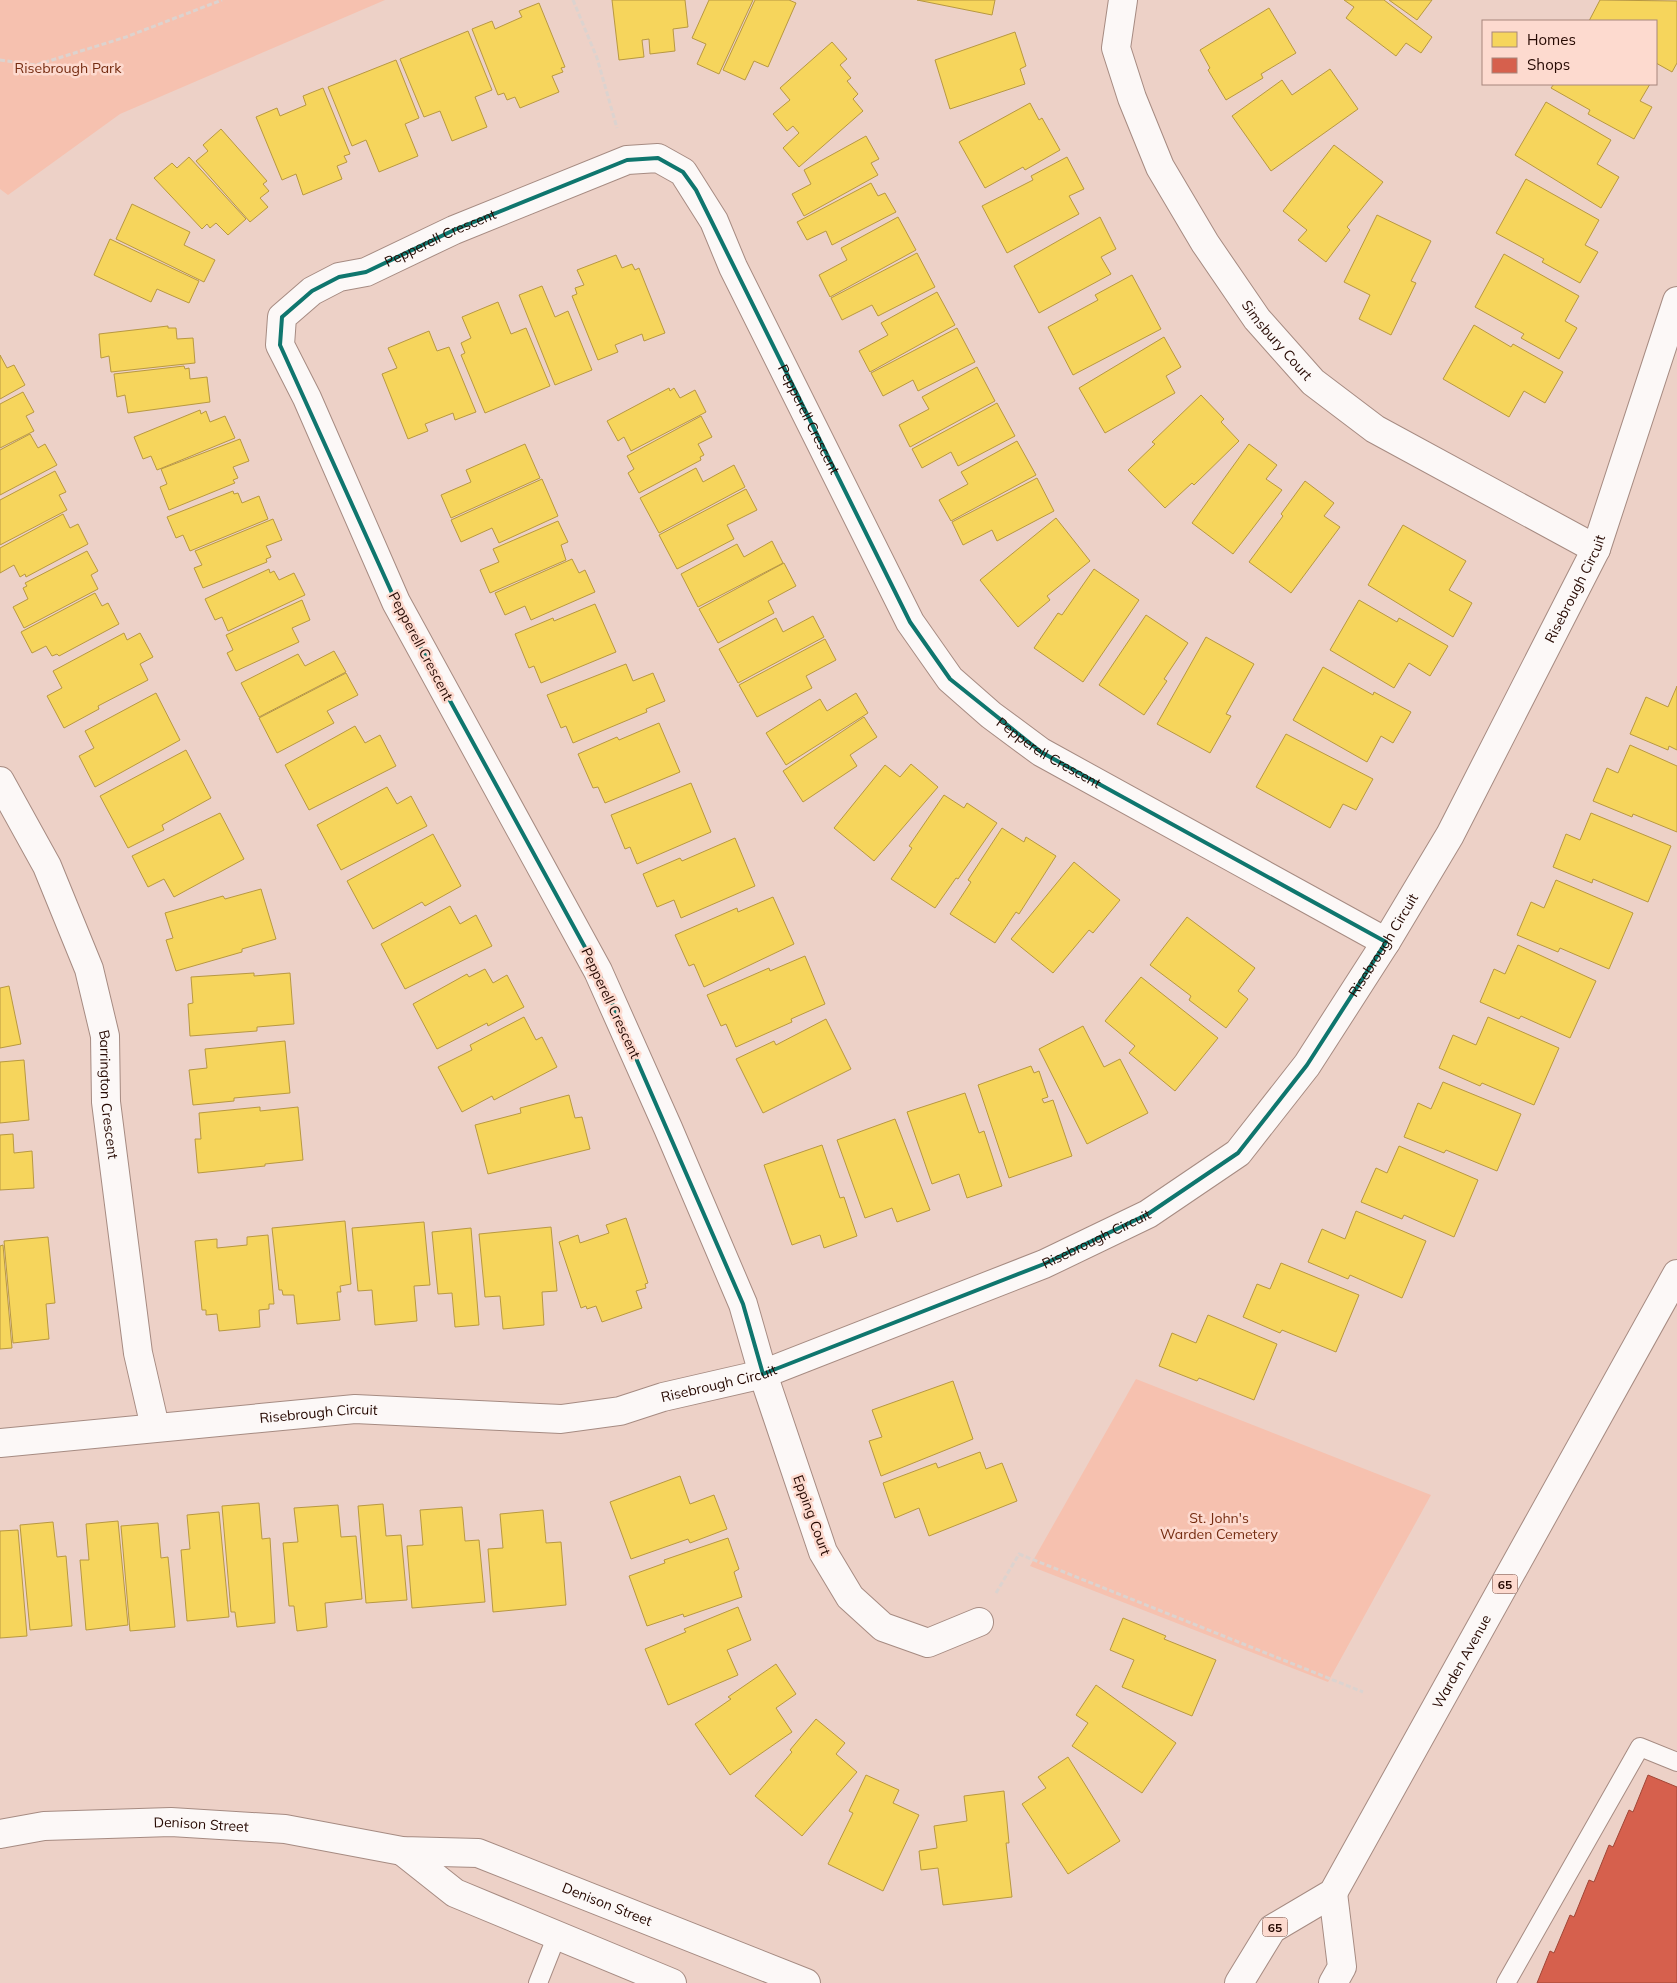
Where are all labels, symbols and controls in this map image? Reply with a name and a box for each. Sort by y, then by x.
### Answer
legend [1482,20,1657,85]
text: Homes [1527,30,1576,49]
text: Shops [1527,55,1570,74]
park label: Risebrough Park [15,59,122,77]
street label: Pepperell Crescent [382,205,499,271]
street label: Simsbury Court [1238,297,1316,384]
street label: Pepperell Crescent [774,361,844,477]
street label: Risebrough Circuit [1541,532,1609,646]
street label: Pepperell Crescent [385,589,457,703]
street label: Pepperell Crescent [993,713,1104,792]
street label: Risebrough Circuit [1344,890,1422,1000]
street label: Pepperell Crescent [577,945,645,1061]
street label: Barrington Crescent [95,1028,122,1160]
street label: Risebrough Circuit [1039,1205,1154,1273]
street label: Risebrough Circuit [659,1360,779,1406]
street label: Risebrough Circuit [259,1400,378,1427]
street label: Epping Court [789,1472,835,1558]
park label: St. John's Warden Cemetery [1160,1509,1279,1543]
road number: 65 [1492,1575,1518,1594]
street label: Warden Avenue [1428,1611,1495,1712]
street label: Denison Street [153,1813,249,1836]
street label: Denison Street [560,1878,655,1930]
road number: 65 [1262,1918,1288,1936]

